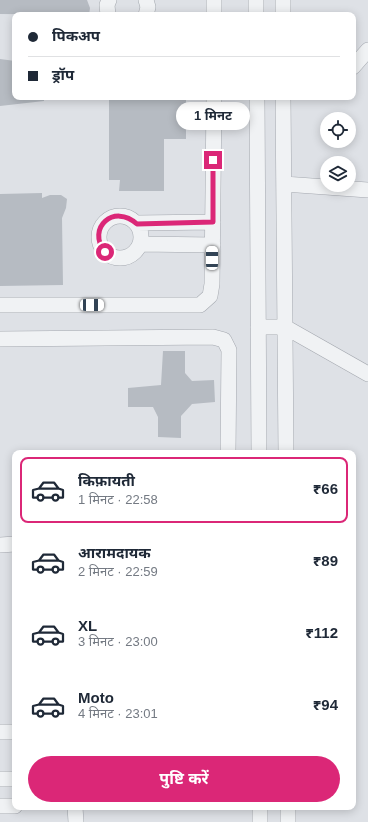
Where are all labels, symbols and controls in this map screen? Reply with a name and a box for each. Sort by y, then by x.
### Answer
text: पिकअप [52,27,100,44]
text: ड्रॉप [52,66,74,83]
callout: 1 मिनट [176,102,250,130]
text: 1 मिनट [194,108,232,123]
map controls [320,112,356,192]
button: locate [320,112,356,148]
route end [204,151,222,169]
button: layers [320,156,356,192]
route start [96,243,114,261]
car [206,246,218,270]
car [80,299,104,311]
icon: car [30,472,66,508]
text: किफ़ायती [78,472,135,489]
text: ₹66 [313,480,338,497]
text: 1 मिनट · 22:58 [78,492,158,507]
icon: car [30,544,66,580]
text: आरामदायक [78,544,151,561]
text: ₹89 [313,552,338,569]
text: 2 मिनट · 22:59 [78,564,158,579]
icon: car [30,616,66,652]
text: XL [78,617,97,634]
text: ₹112 [305,624,338,641]
text: 3 मिनट · 23:00 [78,634,158,649]
icon: car [30,688,66,724]
text: Moto [78,689,114,706]
text: ₹94 [313,696,338,713]
text: 4 मिनट · 23:01 [78,706,158,721]
button: पुष्टि करें [28,756,340,802]

